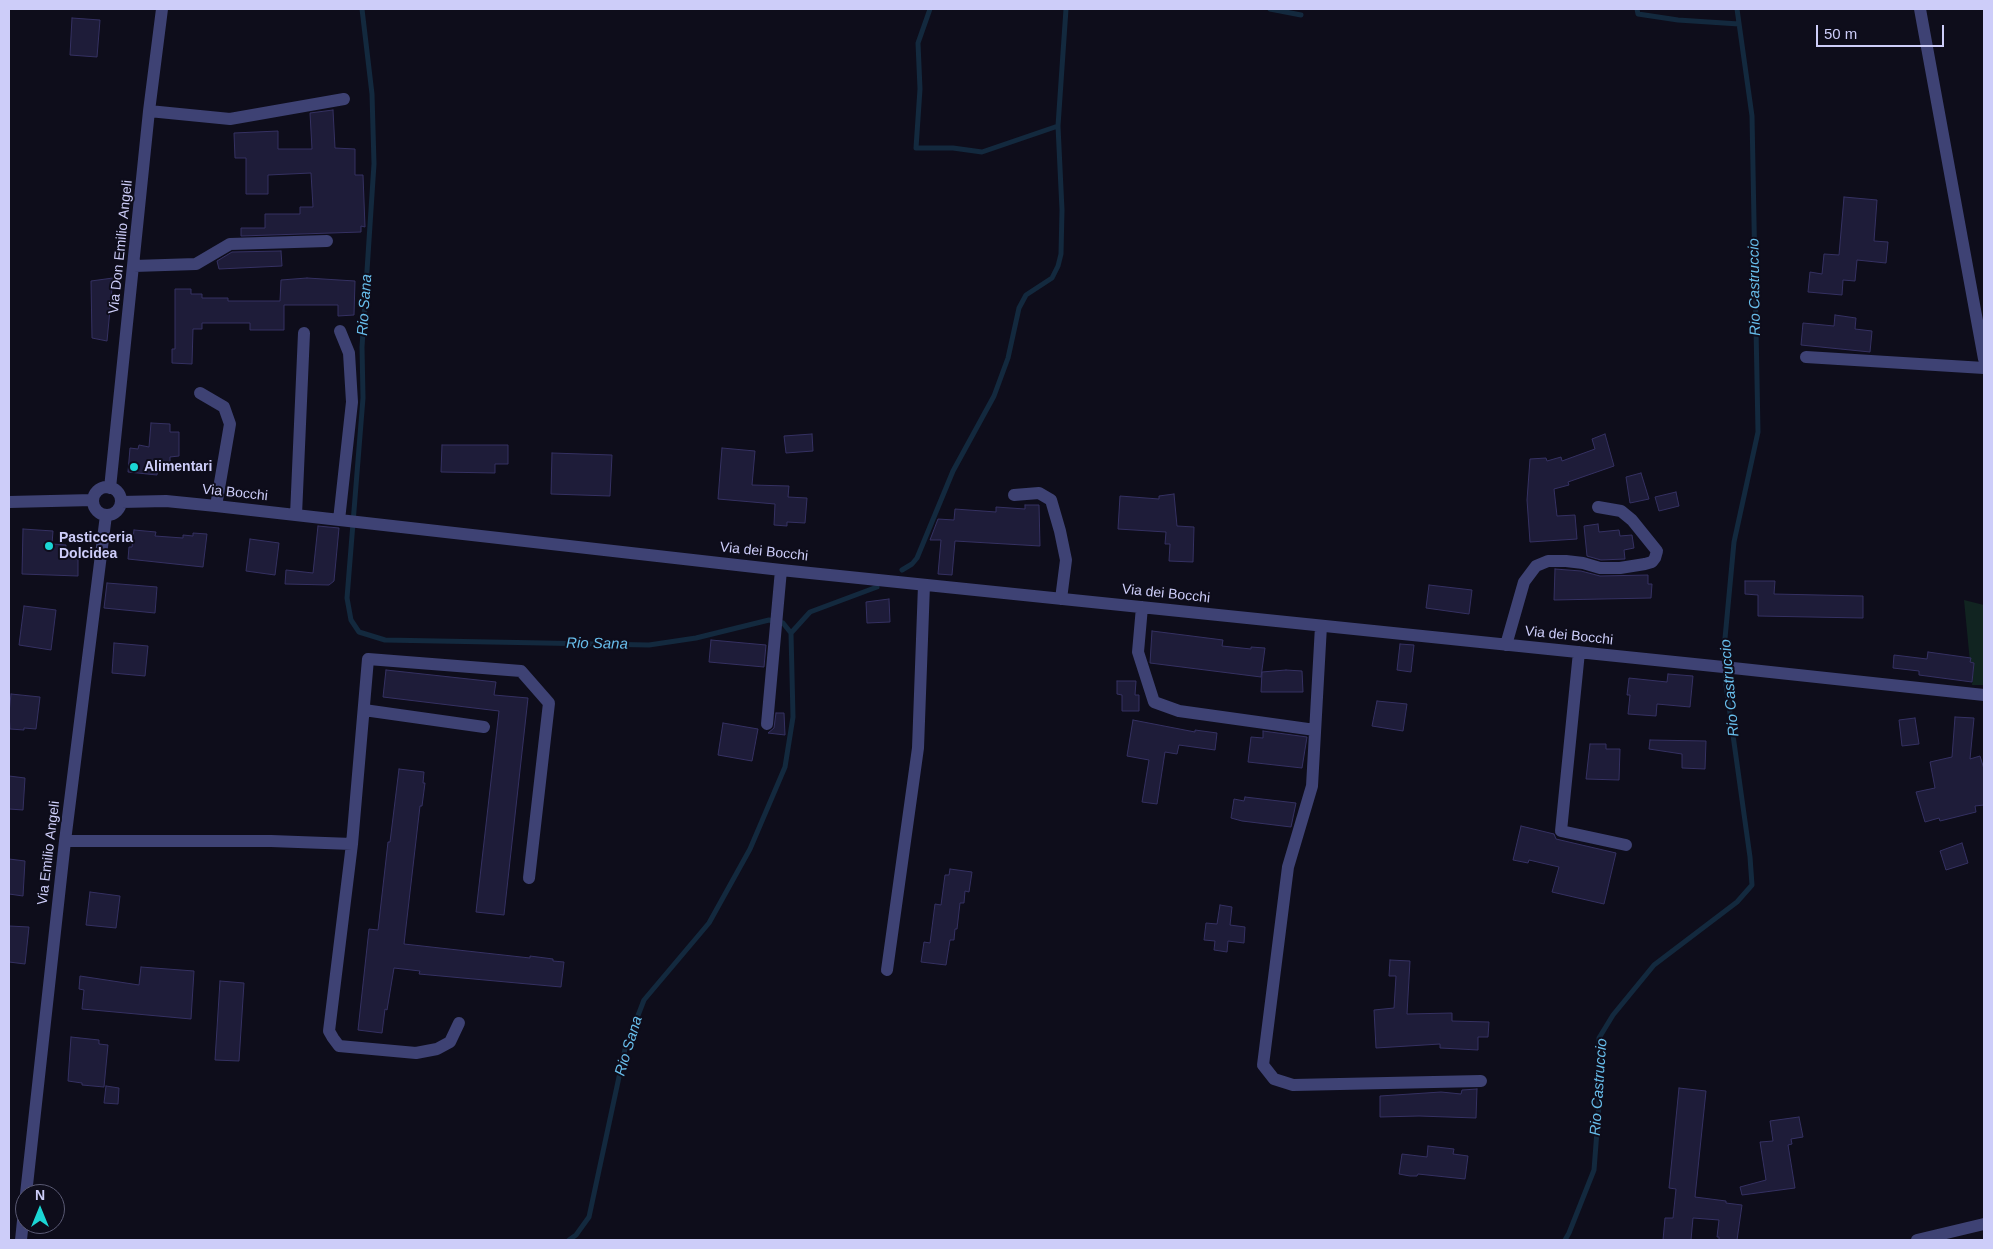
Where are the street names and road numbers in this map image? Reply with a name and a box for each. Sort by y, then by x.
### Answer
street label: Via Don Emilio Angeli [106,179,136,315]
street label: Via Bocchi [201,481,269,505]
street label: Via dei Bocchi [719,539,809,565]
street label: Via dei Bocchi [1121,581,1211,607]
street label: Via dei Bocchi [1524,623,1614,649]
street label: Via Emilio Angeli [34,800,64,906]

